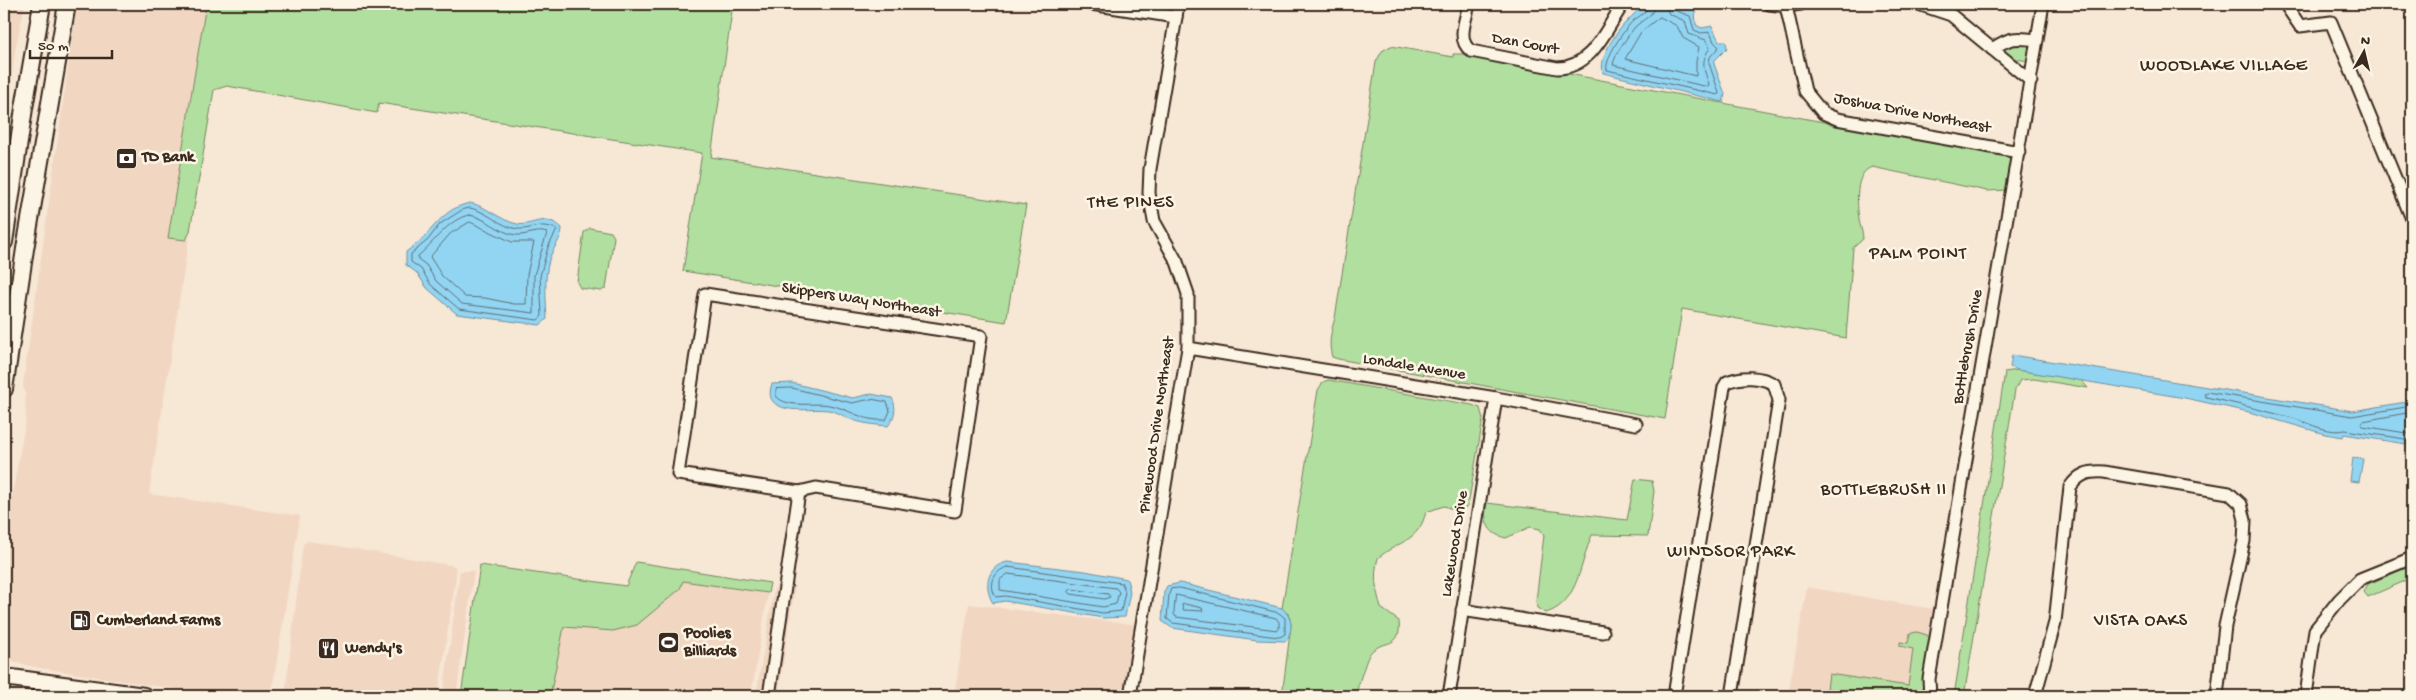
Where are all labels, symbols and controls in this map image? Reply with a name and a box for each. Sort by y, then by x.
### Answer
scale bar [30,28,112,60]
north arrow [2338,28,2388,78]
street label: Dan Court [1489,30,1561,60]
text: N [2360,33,2371,51]
text: 50 m [38,38,69,56]
district label: WOODLAKE VILLAGE [2140,56,2308,77]
street label: Joshua Drive Northeast [1832,89,1993,139]
bank icon: TD Bank [114,146,138,170]
place label: TD Bank [140,149,196,168]
district label: THE PINES [1086,193,1175,214]
district label: PALM POINT [1868,244,1967,265]
street label: Skippers Way Northeast [780,279,943,323]
street label: Bottlebrush Drive [1949,287,1989,407]
street label: Pinewood Drive Northeast [1136,334,1180,515]
street label: Londale Avenue [1361,351,1467,386]
district label: BOTTLEBRUSH II [1820,480,1947,501]
street label: Lakewood Drive [1438,489,1474,598]
district label: WINDSOR PARK [1667,542,1796,563]
fuel station icon: Cumberland Farms [69,609,93,633]
district label: VISTA OAKS [2093,611,2188,632]
place label: Cumberland Farms [96,612,221,631]
place label: Poolies Billiards [683,625,737,662]
sports icon: Poolies Billiards [656,631,680,655]
restaurant icon: Wendy's [317,637,341,661]
place label: Wendy's [344,640,403,659]

